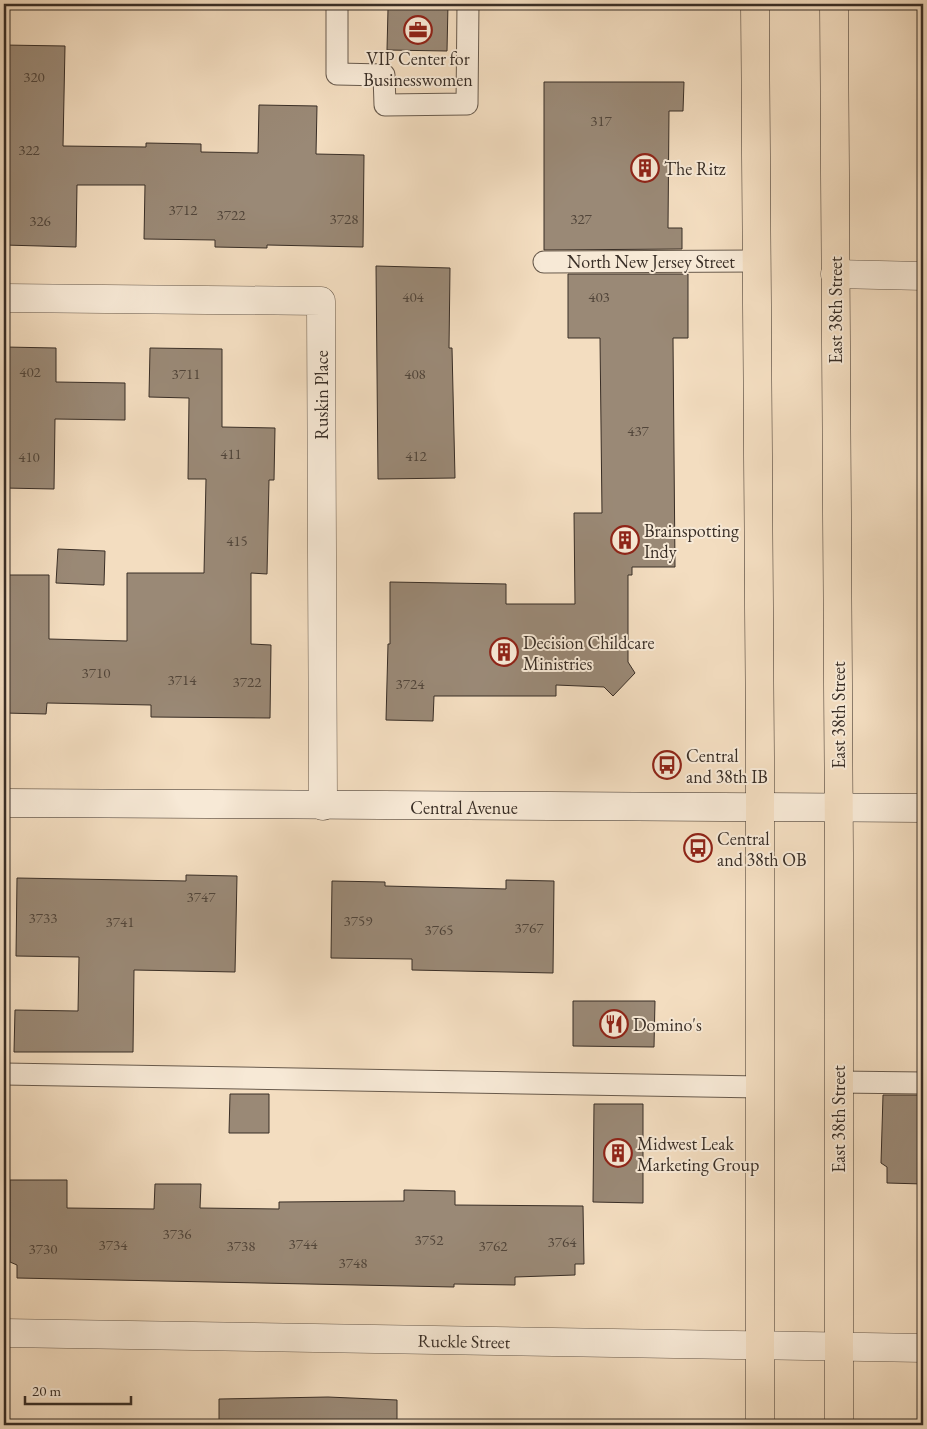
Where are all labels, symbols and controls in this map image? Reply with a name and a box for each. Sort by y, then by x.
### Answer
office icon: VIP Center for Businesswomen [403,15,433,45]
place label: VIP Center for Businesswomen [363,47,473,91]
house number: 320 [23,67,45,86]
house number: 317 [590,111,613,130]
house number: 322 [18,140,41,159]
building icon: The Ritz [630,153,660,183]
place label: The Ritz [664,157,726,180]
house number: 3712 [169,200,198,219]
house number: 3722 [217,205,246,224]
house number: 3728 [330,209,358,228]
house number: 327 [570,209,593,228]
house number: 326 [29,211,51,230]
street label: North New Jersey Street [567,250,735,273]
street label: East 38th Street [824,256,847,364]
house number: 404 [402,287,425,306]
house number: 403 [588,287,610,306]
street label: Ruskin Place [310,350,333,440]
house number: 402 [19,362,42,381]
house number: 3711 [172,364,200,383]
house number: 408 [404,364,426,383]
house number: 437 [627,421,650,440]
house number: 411 [220,444,242,463]
house number: 412 [405,446,428,465]
house number: 410 [18,447,40,466]
place label: Brainspotting Indy [644,519,739,563]
building icon: Brainspotting Indy [610,525,640,555]
house number: 415 [226,531,248,550]
place label: Decision Childcare Ministries [523,631,655,675]
building icon: Decision Childcare Ministries [489,637,519,667]
street label: East 38th Street [827,661,850,769]
house number: 3710 [82,663,110,682]
house number: 3714 [168,670,197,689]
house number: 3722 [233,672,262,691]
house number: 3724 [396,674,425,693]
place label: Central and 38th IB [686,744,768,788]
bus stop icon: Central and 38th IB [652,750,682,780]
street label: Central Avenue [410,796,518,819]
place label: Central and 38th OB [717,827,807,871]
bus stop icon: Central and 38th OB [683,833,713,863]
house number: 3747 [187,887,216,906]
house number: 3733 [29,908,57,927]
house number: 3759 [344,911,372,930]
house number: 3741 [106,912,134,931]
house number: 3767 [515,918,544,937]
house number: 3765 [425,920,453,939]
restaurant icon: Domino's [599,1009,629,1039]
place label: Domino's [633,1013,702,1036]
street label: East 38th Street [827,1065,850,1173]
place label: Midwest Leak Marketing Group [637,1132,759,1176]
building icon: Midwest Leak Marketing Group [603,1138,633,1168]
house number: 3736 [163,1224,191,1243]
house number: 3752 [415,1230,444,1249]
house number: 3764 [548,1232,577,1251]
house number: 3744 [289,1234,318,1253]
house number: 3734 [99,1235,128,1254]
house number: 3738 [227,1236,255,1255]
house number: 3762 [479,1236,508,1255]
house number: 3730 [29,1239,57,1258]
house number: 3748 [339,1253,367,1272]
street label: Ruckle Street [418,1329,511,1353]
scale bar [25,1374,131,1406]
text: 20 m [32,1381,61,1400]

